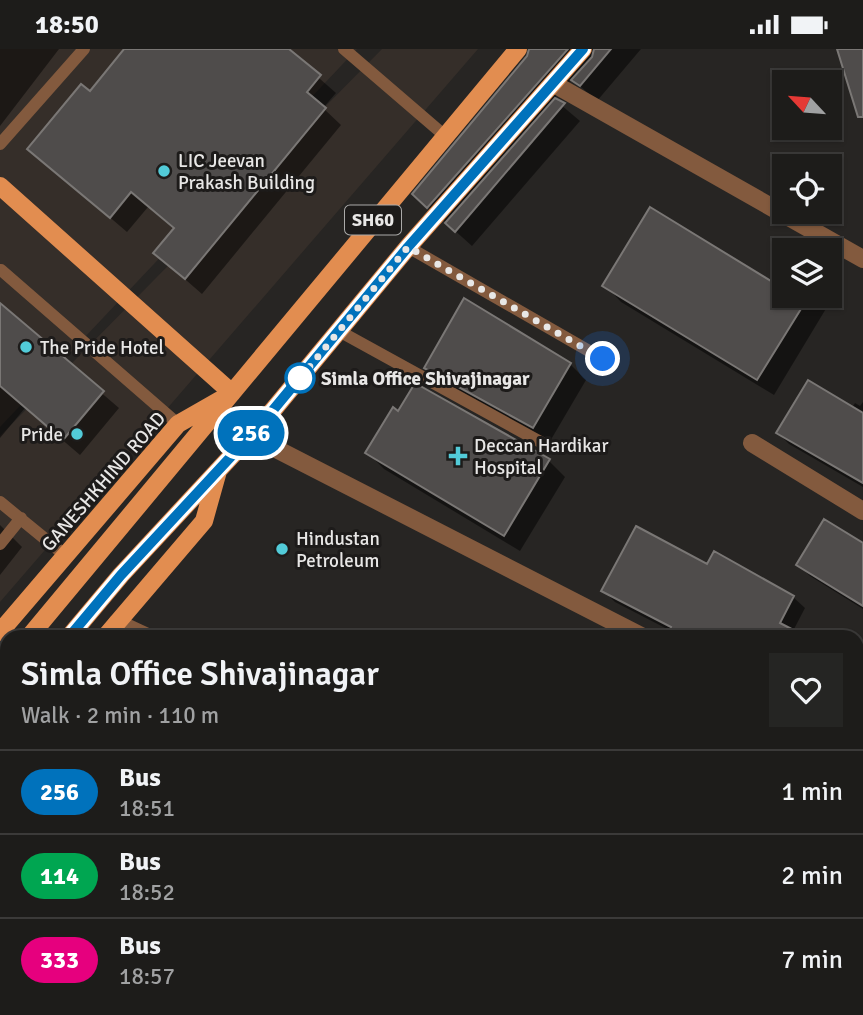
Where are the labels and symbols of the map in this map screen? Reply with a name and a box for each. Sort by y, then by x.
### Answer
north arrow [772,70,842,140]
place label: LIC Jeevan Prakash Building [178,149,315,195]
marker: LIC Jeevan Prakash Building [156,163,172,179]
road number: SH60 [345,205,401,235]
place label: The Pride Hotel [40,336,164,360]
marker: The Pride Hotel [18,339,34,355]
your location [585,341,620,376]
marker: Simla Office Shivajinagar [285,363,315,393]
place label: Simla Office Shivajinagar [321,367,530,391]
street label: GANESHKHIND ROAD [37,407,171,556]
line badge: 256 [211,410,291,456]
place label: Pride [20,423,63,447]
marker: Pride [69,426,85,442]
place label: Deccan Hardikar Hospital [474,434,608,480]
marker: Deccan Hardikar Hospital [448,446,468,466]
place label: Hindustan Petroleum [296,527,380,573]
marker: Hindustan Petroleum [274,541,290,557]

